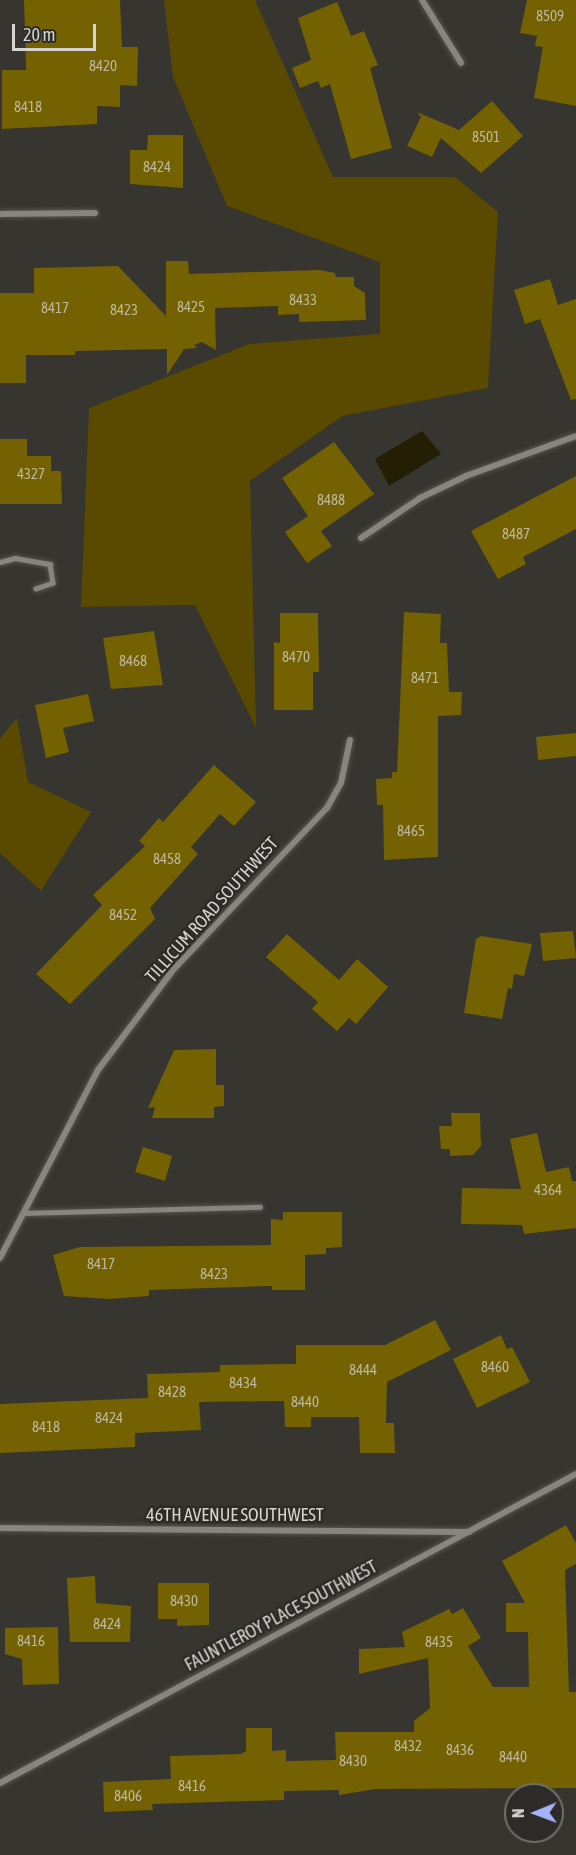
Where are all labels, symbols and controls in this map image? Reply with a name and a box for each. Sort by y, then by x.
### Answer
house number: 8509 [536,7,564,25]
scale bar [15,12,99,50]
text: 20 m [23,24,55,45]
house number: 8420 [89,57,117,75]
house number: 8418 [14,98,42,116]
house number: 8501 [472,128,500,146]
house number: 8424 [143,158,171,176]
house number: 8433 [289,291,317,309]
house number: 8425 [177,298,205,316]
house number: 8417 [41,299,69,317]
house number: 8423 [110,301,138,319]
house number: 4327 [17,465,45,483]
house number: 8488 [317,491,345,509]
house number: 8487 [502,525,530,543]
house number: 8470 [282,648,310,666]
house number: 8468 [119,652,147,670]
house number: 8471 [411,669,439,687]
house number: 8465 [397,822,425,840]
street label: TILLICUM ROAD SOUTHWEST [141,833,283,987]
house number: 8458 [153,850,181,868]
house number: 8452 [109,906,137,924]
house number: 4364 [534,1181,562,1199]
house number: 8417 [87,1255,115,1273]
house number: 8423 [200,1265,228,1283]
house number: 8460 [481,1358,509,1376]
house number: 8444 [349,1361,377,1379]
house number: 8434 [229,1374,257,1392]
house number: 8428 [158,1383,186,1401]
house number: 8440 [291,1393,319,1411]
house number: 8424 [95,1409,123,1427]
house number: 8418 [32,1418,60,1436]
street label: 46TH AVENUE SOUTHWEST [146,1504,324,1526]
street label: FAUNTLEROY PLACE SOUTHWEST [181,1556,381,1676]
house number: 8430 [170,1592,198,1610]
house number: 8424 [93,1615,121,1633]
house number: 8416 [17,1632,45,1650]
house number: 8435 [425,1633,453,1651]
house number: 8432 [394,1737,422,1755]
house number: 8436 [446,1741,474,1759]
house number: 8440 [499,1748,527,1766]
house number: 8430 [339,1752,367,1770]
house number: 8416 [178,1777,206,1795]
north arrow [504,1783,564,1843]
house number: 8406 [114,1787,142,1805]
text: N [509,1808,527,1818]

